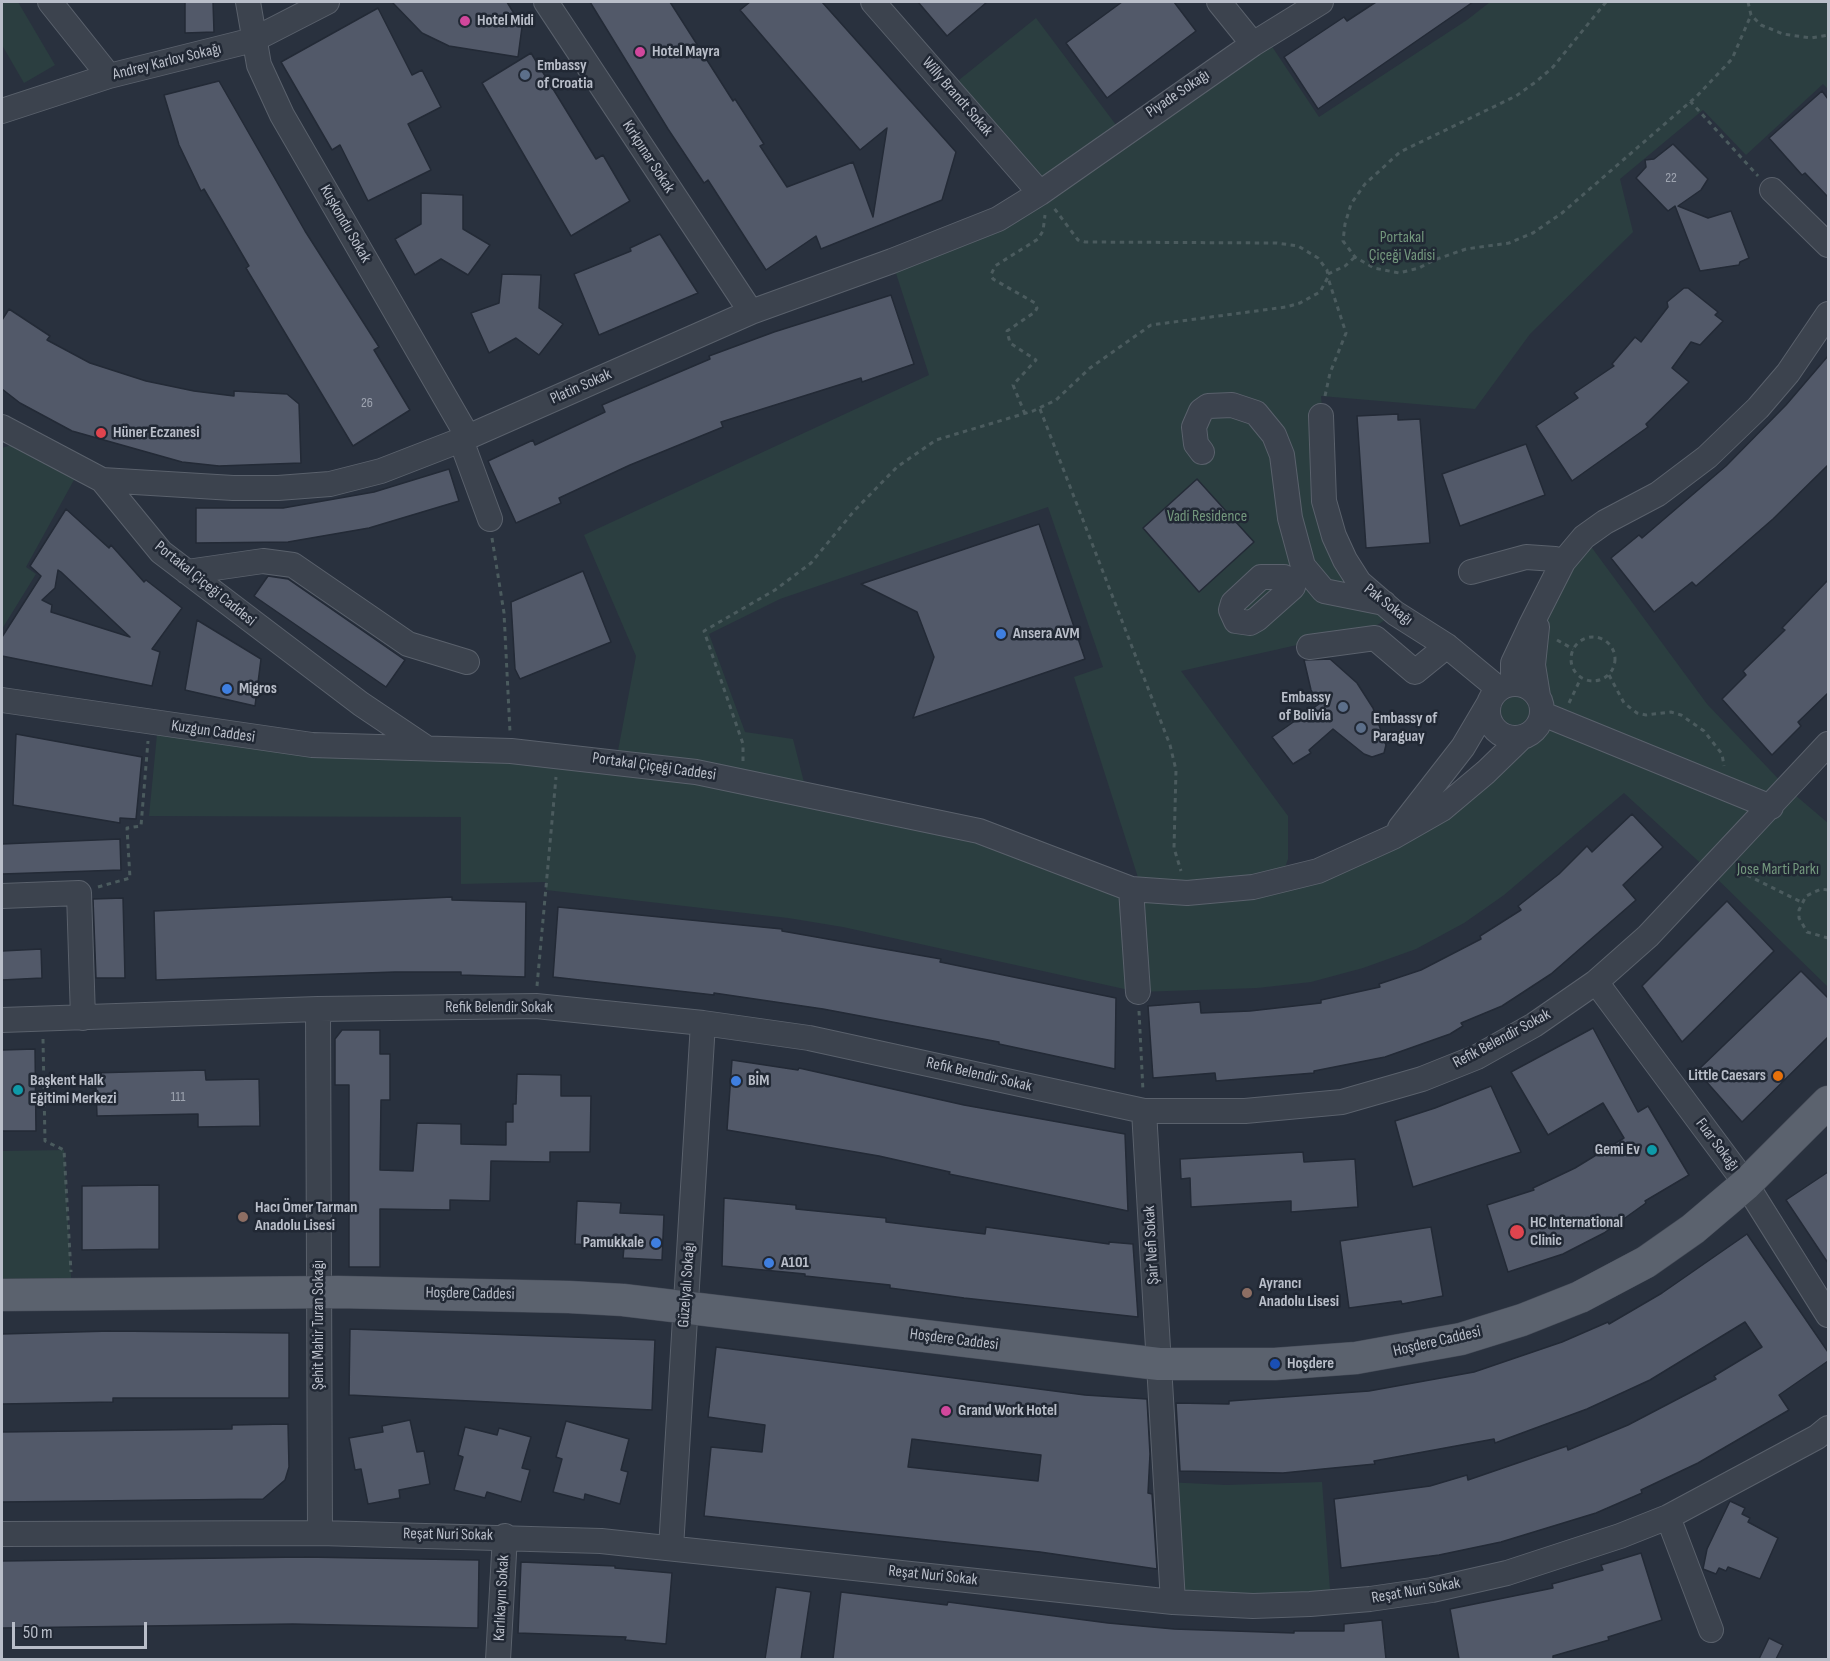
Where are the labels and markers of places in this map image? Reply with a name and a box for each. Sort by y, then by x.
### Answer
place label: Hotel Midi [477,11,534,31]
marker: Hotel Midi [458,14,472,28]
place label: Hotel Mayra [652,42,720,62]
marker: Hotel Mayra [633,45,647,59]
place label: Embassy of Croatia [537,56,593,94]
marker: Embassy of Croatia [518,68,532,82]
place label: Hüner Eczanesi [113,423,199,443]
marker: Hüner Eczanesi [94,426,108,440]
place label: Ansera AVM [1013,624,1080,644]
marker: Ansera AVM [994,627,1008,641]
place label: Migros [239,679,277,699]
marker: Migros [220,682,234,696]
place label: Embassy of Bolivia [1279,688,1331,726]
marker: Embassy of Bolivia [1336,700,1350,714]
place label: Embassy of Paraguay [1373,709,1437,747]
marker: Embassy of Paraguay [1354,721,1368,735]
place label: Little Caesars [1688,1066,1766,1086]
marker: Little Caesars [1771,1069,1785,1083]
place label: Başkent Halk Eğitimi Merkezi [30,1071,116,1109]
place label: BİM [748,1071,769,1091]
marker: BİM [729,1074,743,1088]
marker: Başkent Halk Eğitimi Merkezi [11,1083,25,1097]
place label: Gemi Ev [1595,1140,1640,1160]
marker: Gemi Ev [1645,1143,1659,1157]
place label: Hacı Ömer Tarman Anadolu Lisesi [255,1198,357,1236]
marker: Hacı Ömer Tarman Anadolu Lisesi [236,1210,250,1224]
place label: HC International Clinic [1530,1213,1623,1251]
marker: HC International Clinic [1508,1223,1526,1241]
place label: Pamukkale [583,1233,644,1253]
marker: Pamukkale [649,1236,663,1250]
place label: A101 [781,1253,809,1273]
marker: A101 [762,1256,776,1270]
place label: Ayrancı Anadolu Lisesi [1259,1274,1339,1312]
marker: Ayrancı Anadolu Lisesi [1240,1286,1254,1300]
place label: Hoşdere [1287,1354,1334,1374]
marker: Hoşdere [1268,1357,1282,1371]
place label: Grand Work Hotel [958,1401,1057,1421]
marker: Grand Work Hotel [939,1404,953,1418]

